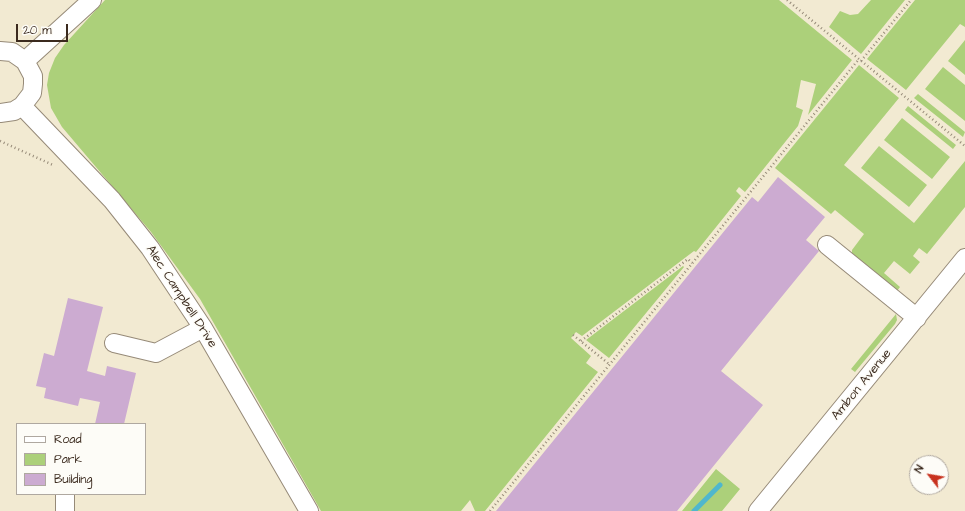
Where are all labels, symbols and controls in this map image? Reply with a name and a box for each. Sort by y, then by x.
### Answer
scale bar [18,16,70,42]
text: 20 m [23,22,52,39]
street label: Alec Campbell Drive [142,243,220,351]
street label: Ambon Avenue [829,346,895,424]
legend [16,423,146,495]
text: Road [54,431,82,448]
text: Park [54,451,82,468]
north arrow [909,455,949,495]
text: N [911,462,927,476]
text: Building [54,471,92,488]

